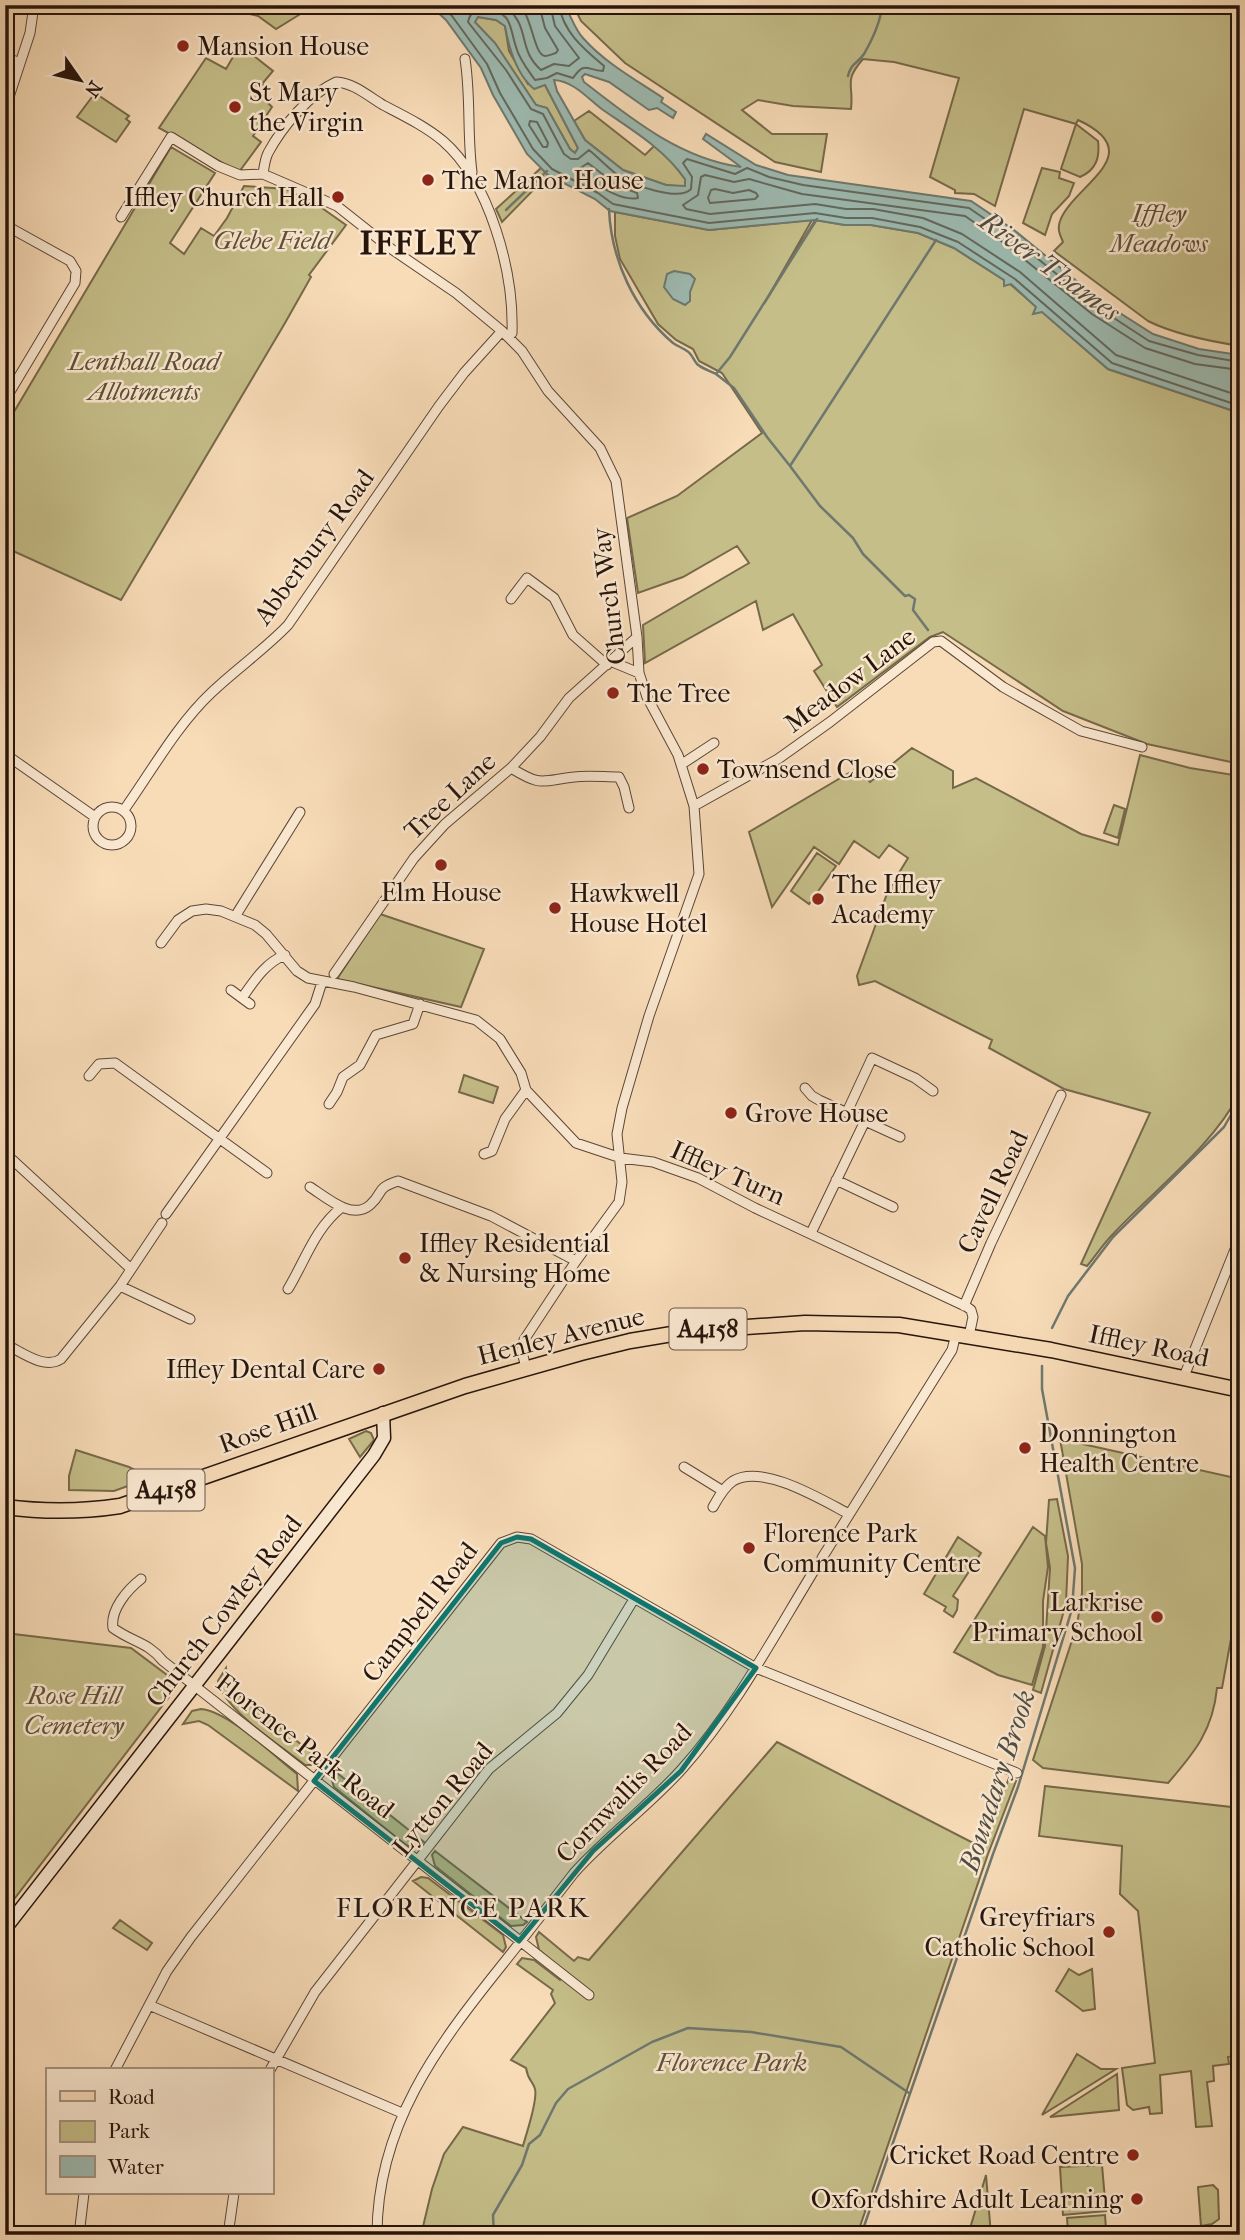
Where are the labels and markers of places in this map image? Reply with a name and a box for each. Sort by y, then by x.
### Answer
place label: Mansion House [197,31,369,62]
marker: Mansion House [175,38,191,54]
place label: St Mary the Virgin [249,77,364,138]
marker: St Mary the Virgin [227,99,243,115]
place label: The Manor House [442,165,644,196]
marker: The Manor House [420,172,436,188]
place label: Iffley Church Hall [124,182,324,213]
marker: Iffley Church Hall [330,189,346,205]
place label: The Tree [627,678,730,709]
marker: The Tree [605,685,621,701]
place label: Townsend Close [717,754,897,785]
marker: Townsend Close [695,761,711,777]
marker: Elm House [433,857,449,873]
place label: The Iffley Academy [831,869,943,930]
place label: Elm House [381,877,501,908]
place label: Hawkwell House Hotel [569,878,707,939]
marker: The Iffley Academy [810,891,826,907]
marker: Hawkwell House Hotel [547,900,563,916]
place label: Grove House [745,1098,888,1129]
marker: Grove House [723,1105,739,1121]
place label: Iffley Residential & Nursing Home [419,1228,611,1289]
marker: Iffley Residential & Nursing Home [397,1250,413,1266]
place label: Iffley Dental Care [166,1354,365,1385]
marker: Iffley Dental Care [371,1361,387,1377]
place label: Donnington Health Centre [1039,1418,1199,1479]
marker: Donnington Health Centre [1017,1440,1033,1456]
place label: Florence Park Community Centre [763,1518,981,1579]
marker: Florence Park Community Centre [741,1540,757,1556]
place label: Larkrise Primary School [972,1587,1143,1648]
marker: Larkrise Primary School [1149,1609,1165,1625]
place label: Greyfriars Catholic School [924,1902,1095,1963]
marker: Greyfriars Catholic School [1101,1924,1117,1940]
place label: Cricket Road Centre [889,2140,1119,2171]
marker: Cricket Road Centre [1125,2147,1141,2163]
place label: Oxfordshire Adult Learning [811,2184,1124,2215]
marker: Oxfordshire Adult Learning [1129,2191,1145,2207]

